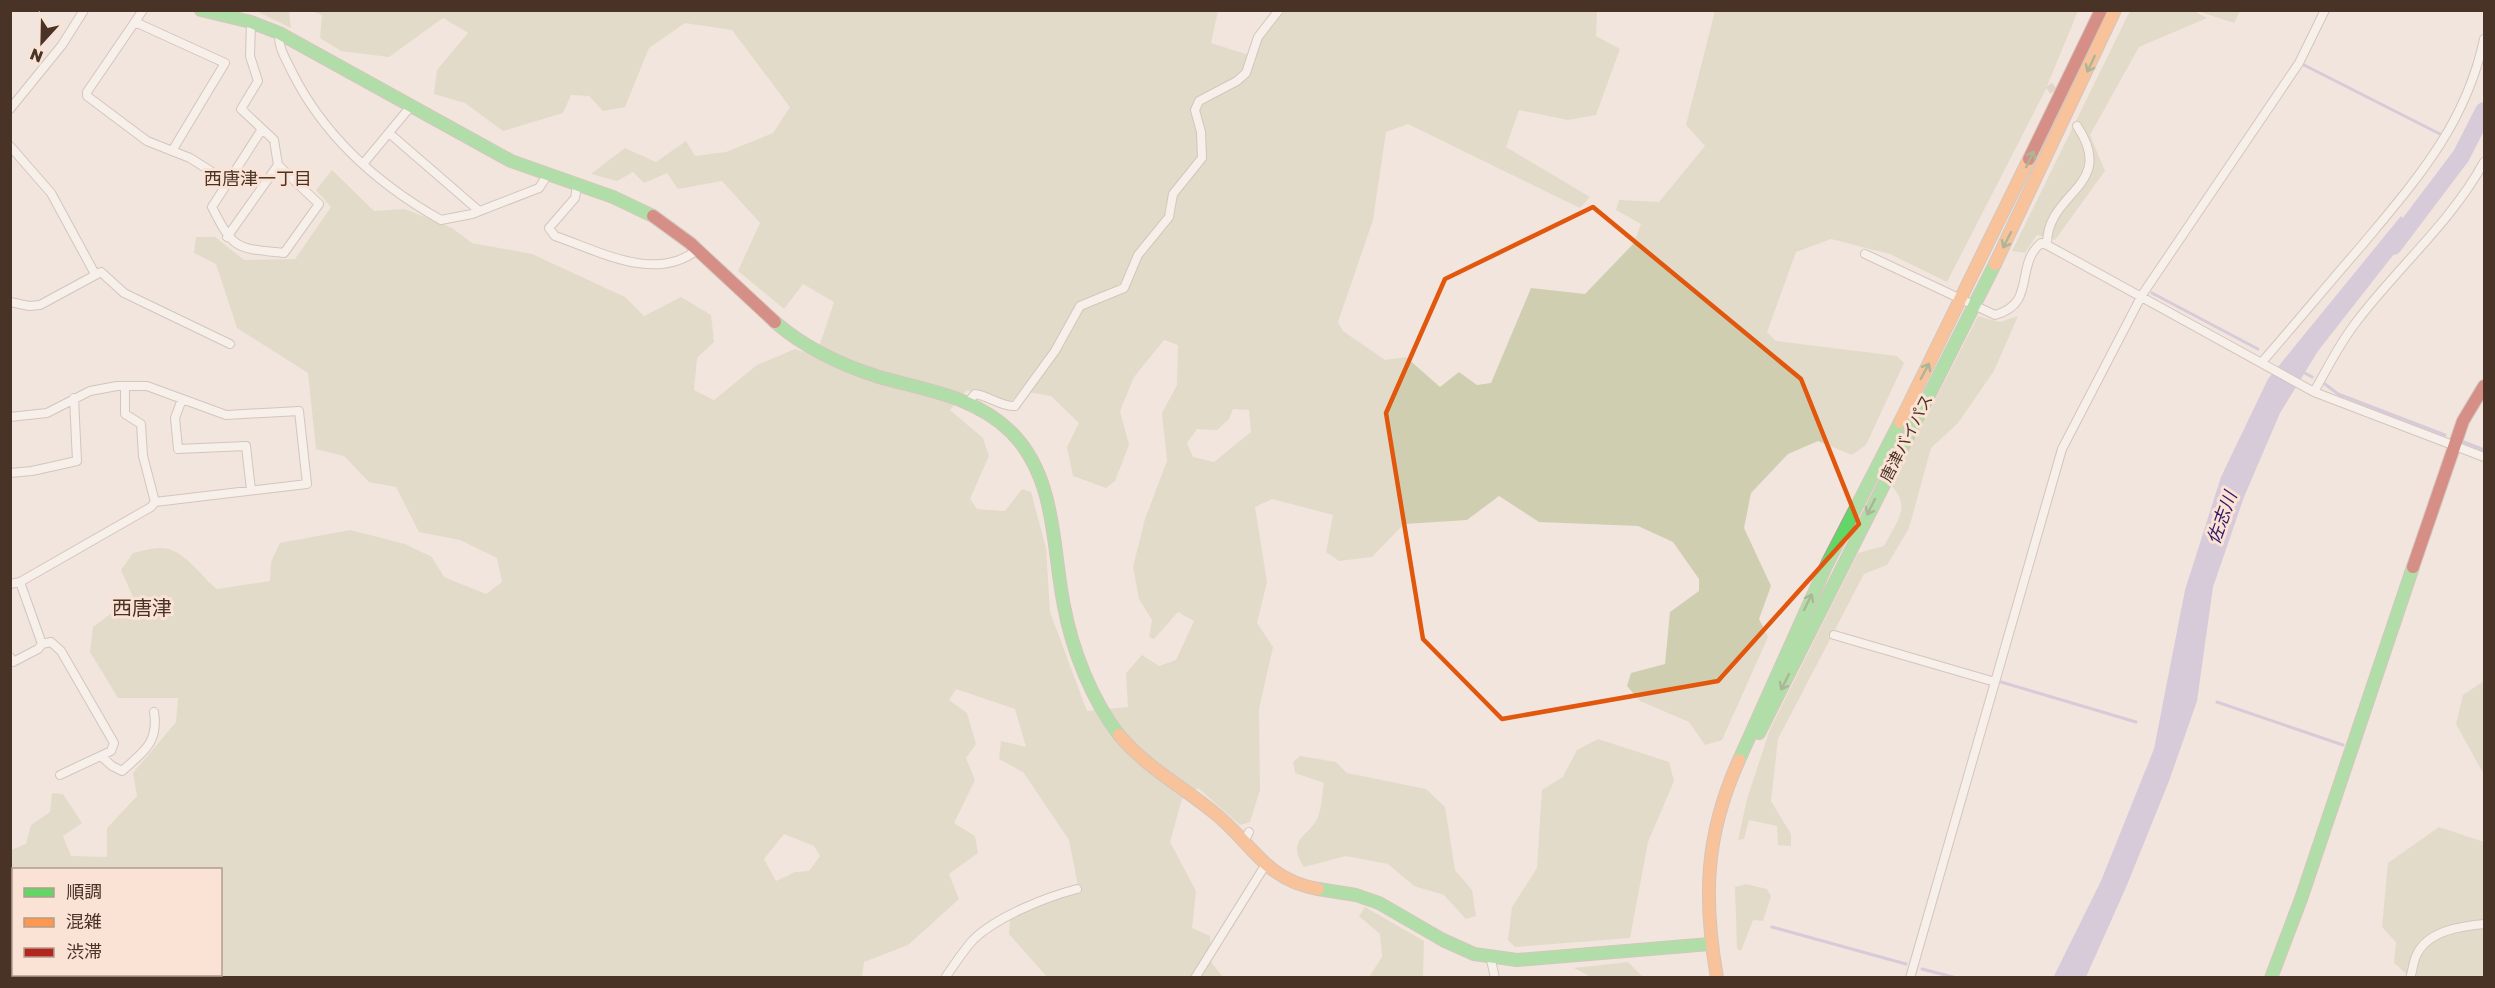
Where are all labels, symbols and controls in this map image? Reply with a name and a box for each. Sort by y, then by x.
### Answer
north arrow [12,12,72,72]
text: N [27,44,46,67]
one-way arrow [2085,54,2097,72]
one-way arrow [2024,150,2036,168]
district label: 西唐津一丁目 [204,167,312,189]
one-way arrow [2001,230,2012,248]
one-way arrow [1920,363,1931,381]
street label: 唐津バイパス [1875,391,1937,485]
water label: 佐志川 [2201,487,2241,547]
one-way arrow [1865,498,1876,516]
one-way arrow [1803,593,1815,611]
district label: 西唐津 [112,595,172,619]
one-way arrow [1778,673,1790,691]
legend [12,868,222,976]
text: 順調 [66,880,102,902]
text: 混雑 [66,910,102,932]
text: 渋滞 [66,940,102,962]

